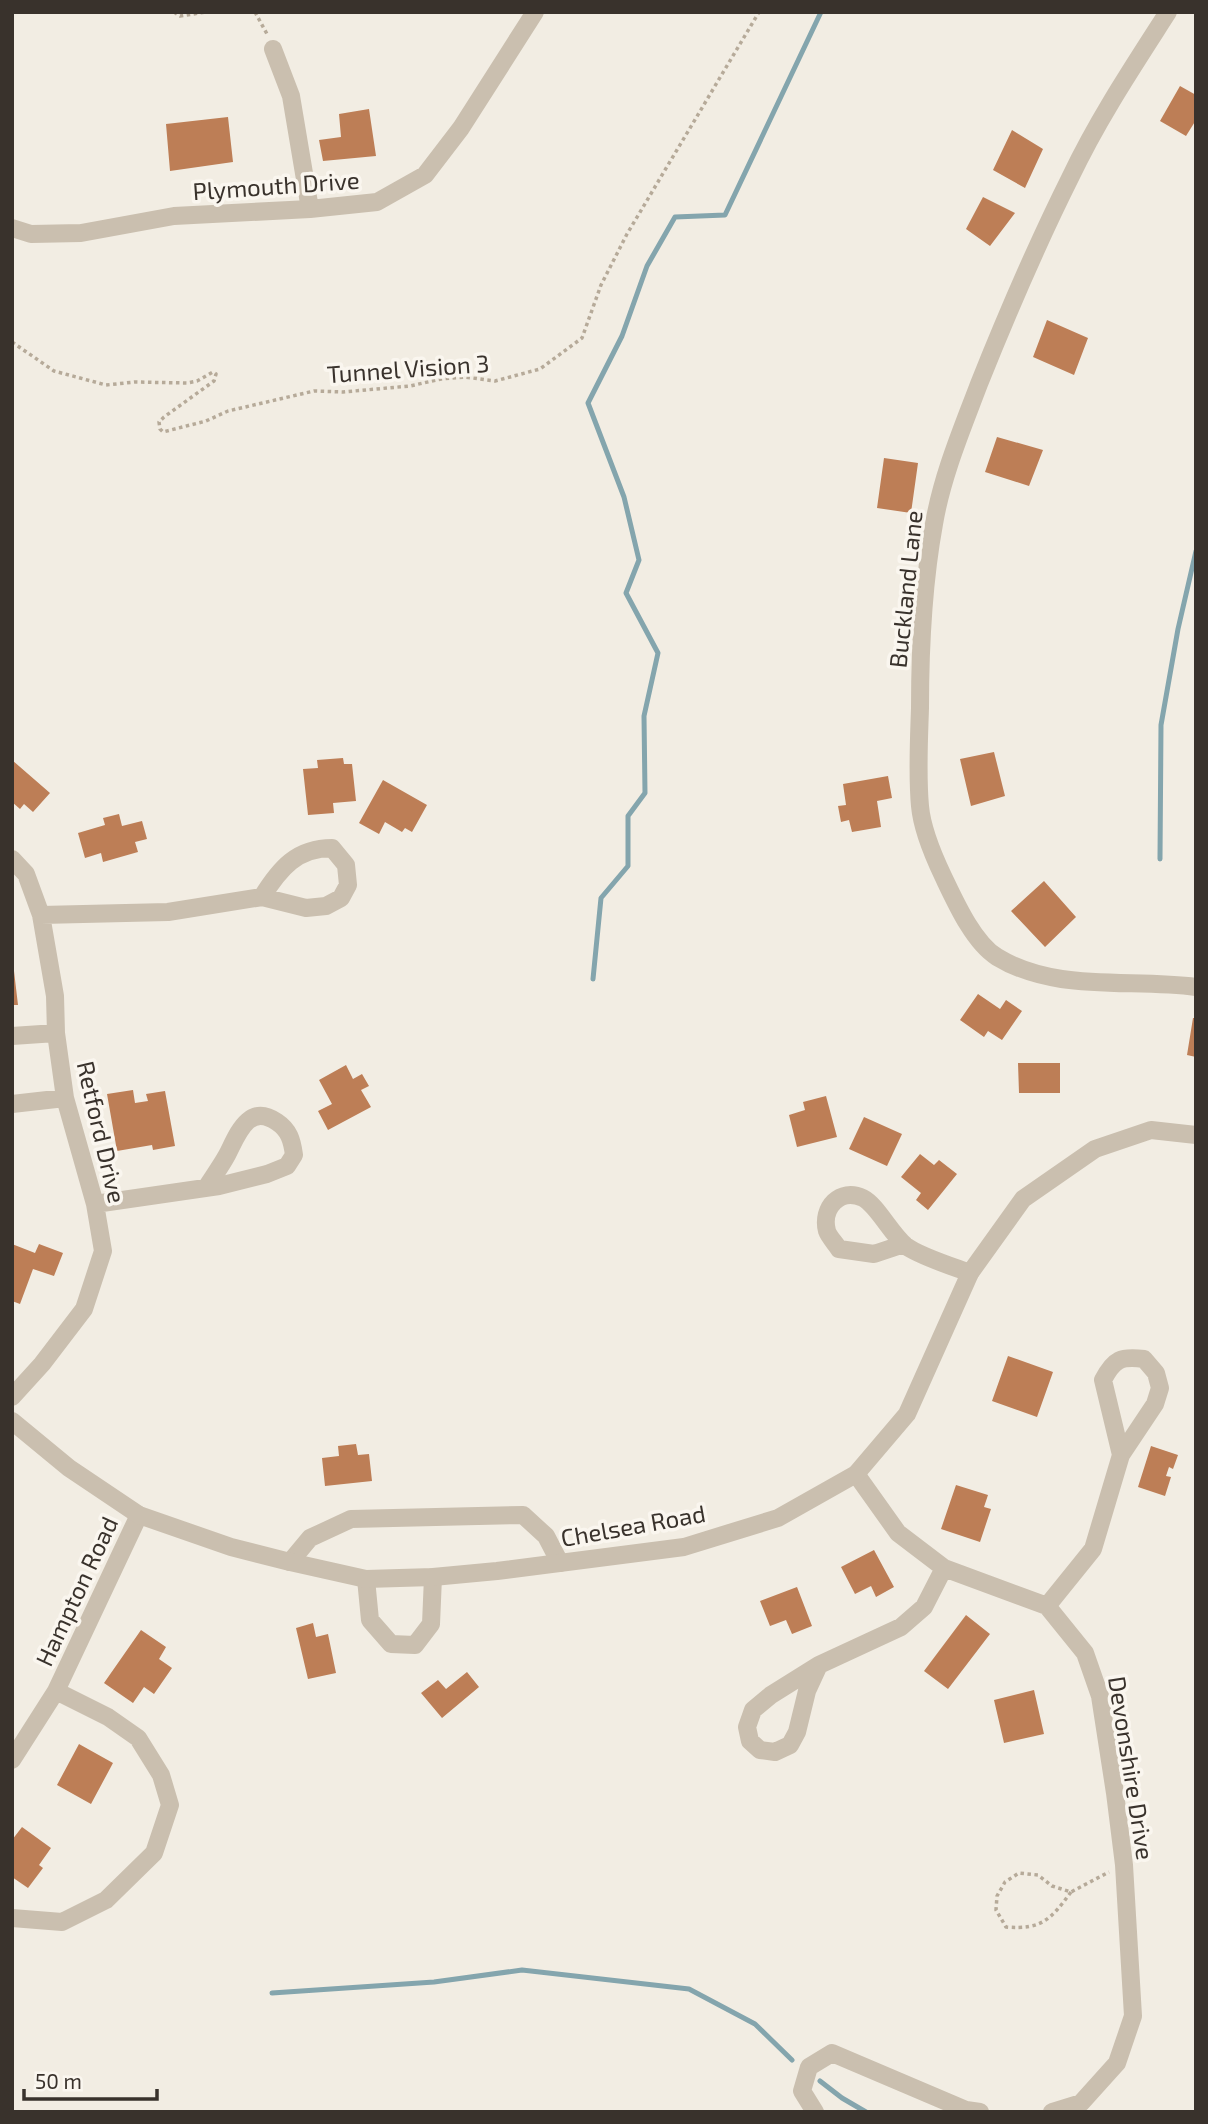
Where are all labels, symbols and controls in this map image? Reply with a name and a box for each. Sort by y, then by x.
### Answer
street label: Plymouth Drive [192,165,360,205]
street label: Tunnel Vision 3 [326,348,490,388]
street label: Buckland Lane [882,509,928,669]
street label: Retford Drive [72,1058,132,1206]
street label: Chelsea Road [558,1498,708,1552]
street label: Hampton Road [29,1512,123,1670]
street label: Devonshire Drive [1103,1674,1161,1862]
scale bar [24,2058,158,2102]
text: 50 m [35,2068,82,2093]

